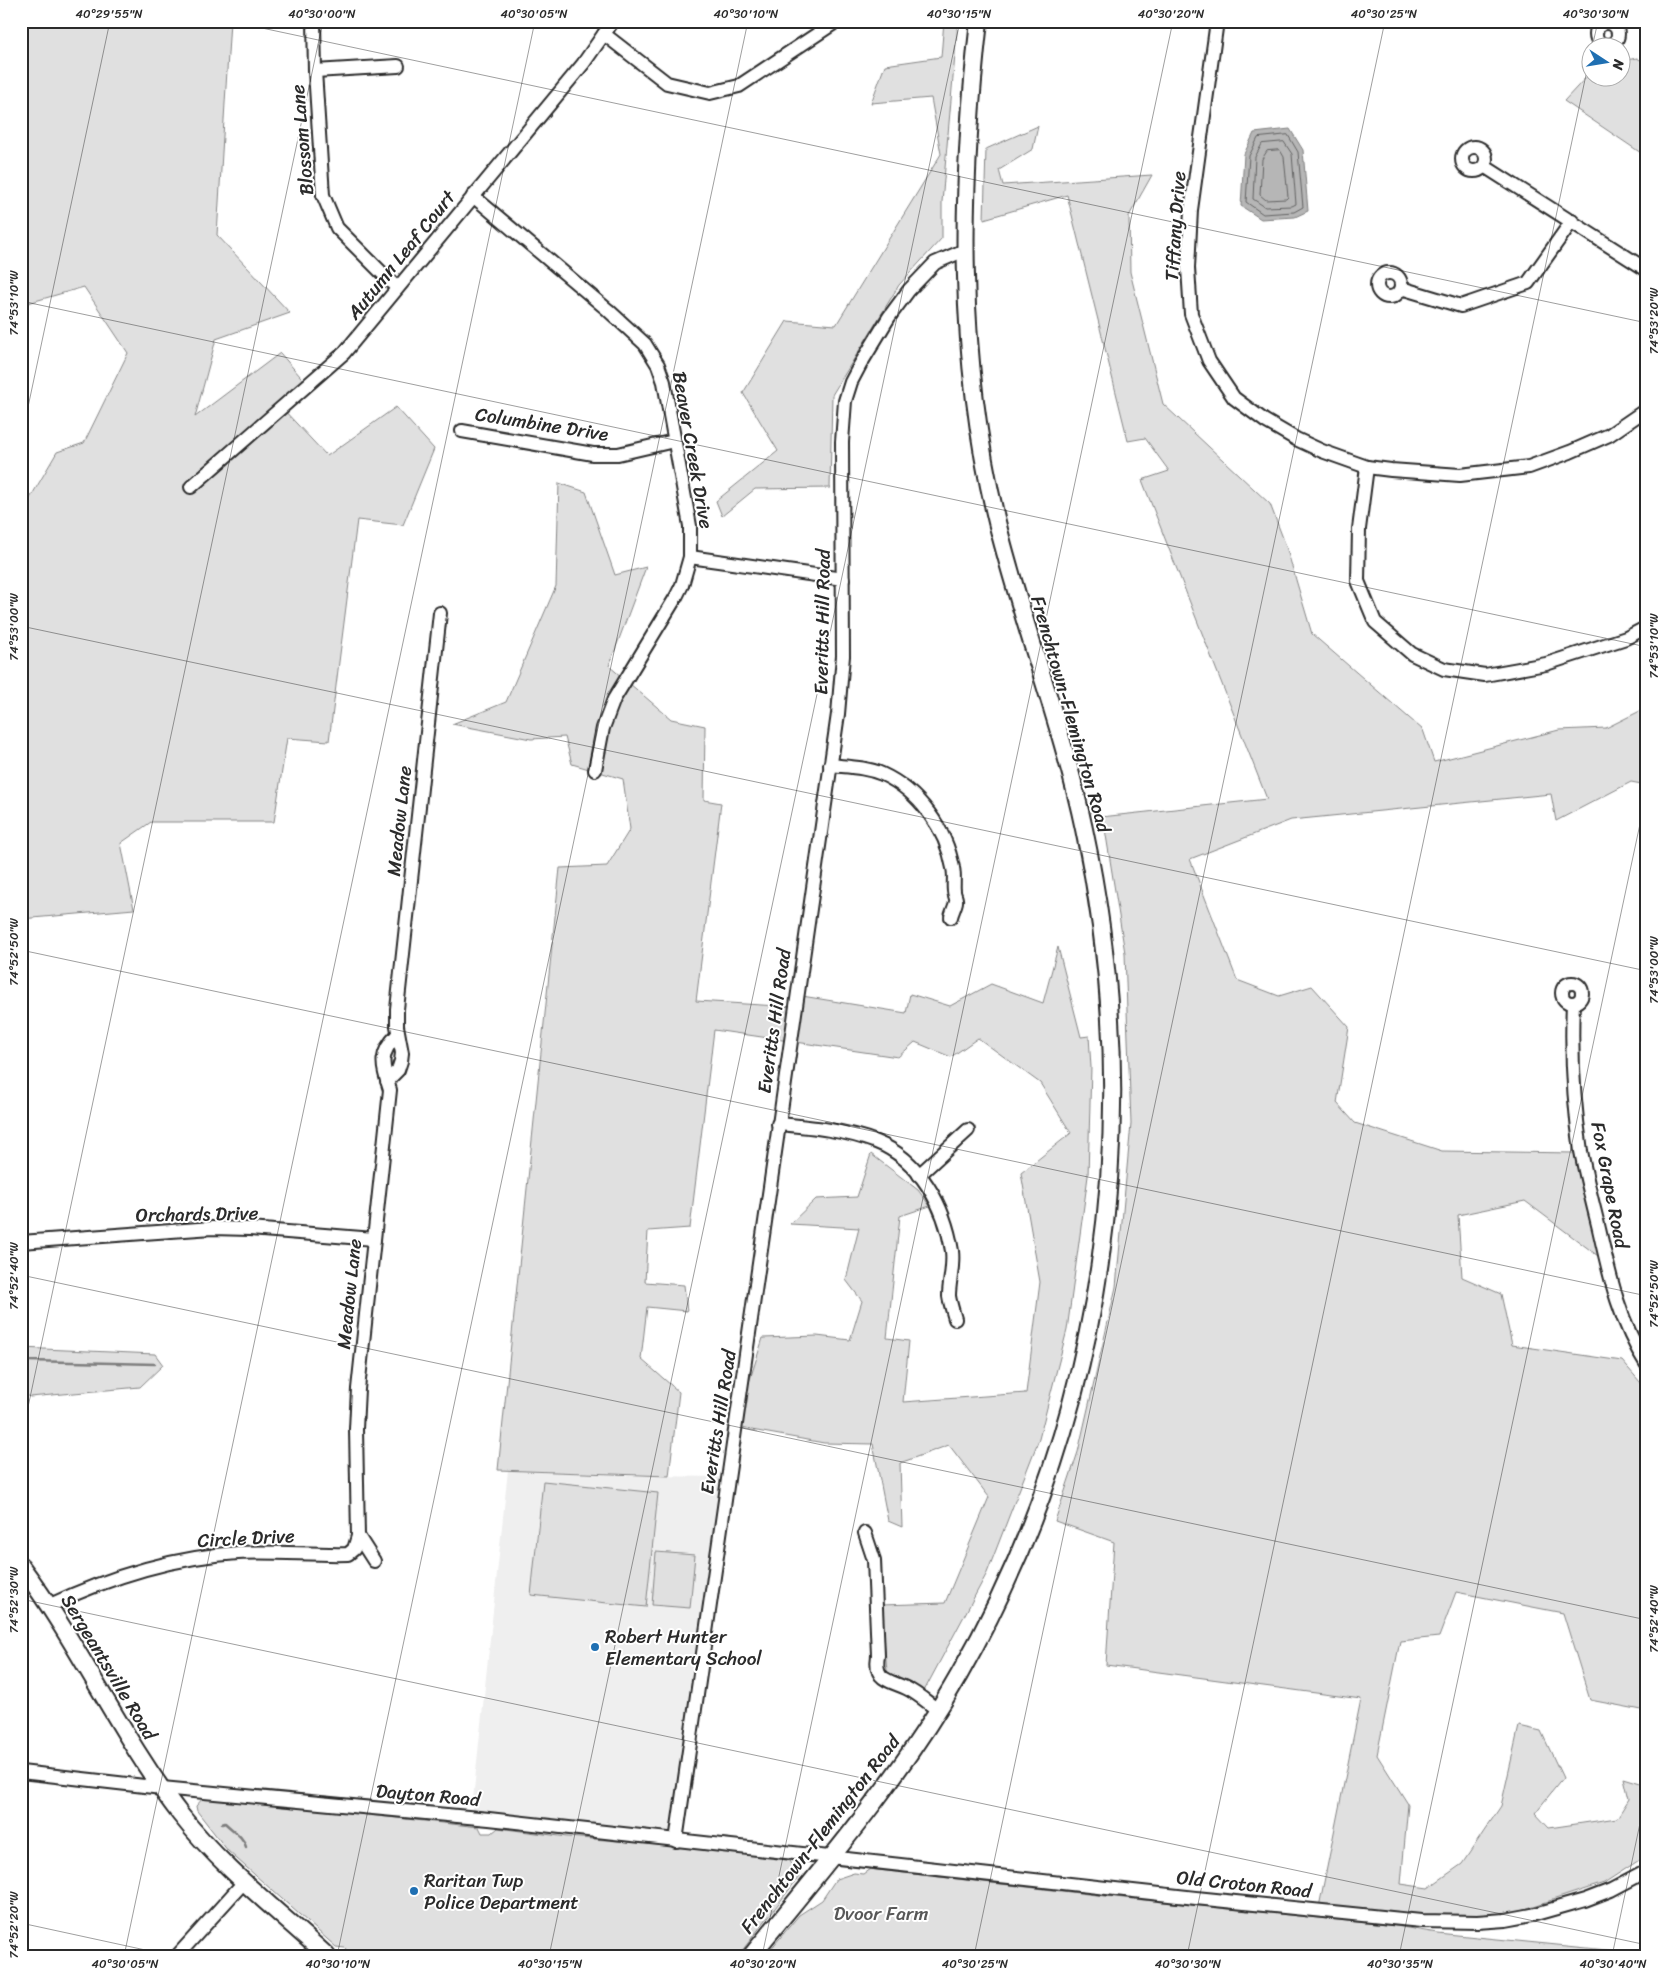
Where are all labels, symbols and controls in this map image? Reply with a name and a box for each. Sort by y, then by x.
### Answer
text: 40°29'55"N [76,3,143,25]
text: 40°30'00"N [288,3,356,25]
text: 40°30'05"N [500,3,568,25]
text: 40°30'10"N [714,3,779,25]
text: 40°30'15"N [927,3,992,25]
text: 40°30'20"N [1138,3,1205,25]
text: 40°30'25"N [1351,3,1418,25]
text: 40°30'30"N [1563,3,1630,25]
north arrow [1580,38,1630,88]
text: N [1605,56,1632,72]
street label: Blossom Lane [281,83,323,197]
street label: Tiffany Drive [1155,170,1195,282]
street label: Autumn Leaf Court [338,182,465,328]
text: 74°53'10"W [3,270,25,335]
text: 74°53'20"W [1643,287,1665,354]
street label: Beaver Creek Drive [663,369,723,531]
street label: Columbine Drive [473,397,611,451]
street label: Everitts Hill Road [804,547,840,695]
street label: Frenchtown-Flemington Road [1021,592,1121,837]
text: 74°53'00"W [3,593,25,661]
text: 74°53'10"W [1643,613,1665,678]
street label: Meadow Lane [377,764,421,878]
text: 74°52'50"W [3,918,25,986]
text: 74°53'00"W [1643,936,1665,1004]
street label: Everitts Hill Road [748,945,801,1095]
street label: Fox Grape Road [1582,1119,1639,1253]
street label: Orchards Drive [135,1196,259,1232]
street label: Meadow Lane [327,1237,371,1351]
text: 74°52'40"W [3,1241,25,1310]
text: 74°52'50"W [1643,1260,1665,1328]
street label: Everitts Hill Road [690,1345,746,1497]
street label: Circle Drive [196,1519,296,1557]
text: 74°52'30"W [3,1566,25,1633]
text: 74°52'40"W [1643,1584,1665,1653]
street label: Sergeantsville Road [52,1587,167,1748]
place label: Robert Hunter Elementary School [605,1620,762,1675]
marker: Robert Hunter Elementary School [589,1641,601,1653]
street label: Frenchtown-Flemington Road [731,1726,909,1941]
street label: Dayton Road [375,1774,483,1816]
street label: Old Croton Road [1175,1861,1315,1908]
place label: Raritan Twp Police Department [424,1864,579,1919]
marker: Raritan Twp Police Department [408,1885,420,1897]
text: 74°52'20"W [3,1891,25,1958]
park label: Dvoor Farm [834,1897,929,1930]
text: 40°30'05"N [91,1953,159,1975]
text: 40°30'10"N [306,1953,371,1975]
text: 40°30'15"N [518,1953,583,1975]
text: 40°30'20"N [730,1953,797,1975]
text: 40°30'25"N [942,1953,1009,1975]
text: 40°30'30"N [1155,1953,1222,1975]
text: 40°30'35"N [1367,1953,1434,1975]
text: 40°30'40"N [1579,1953,1647,1975]

